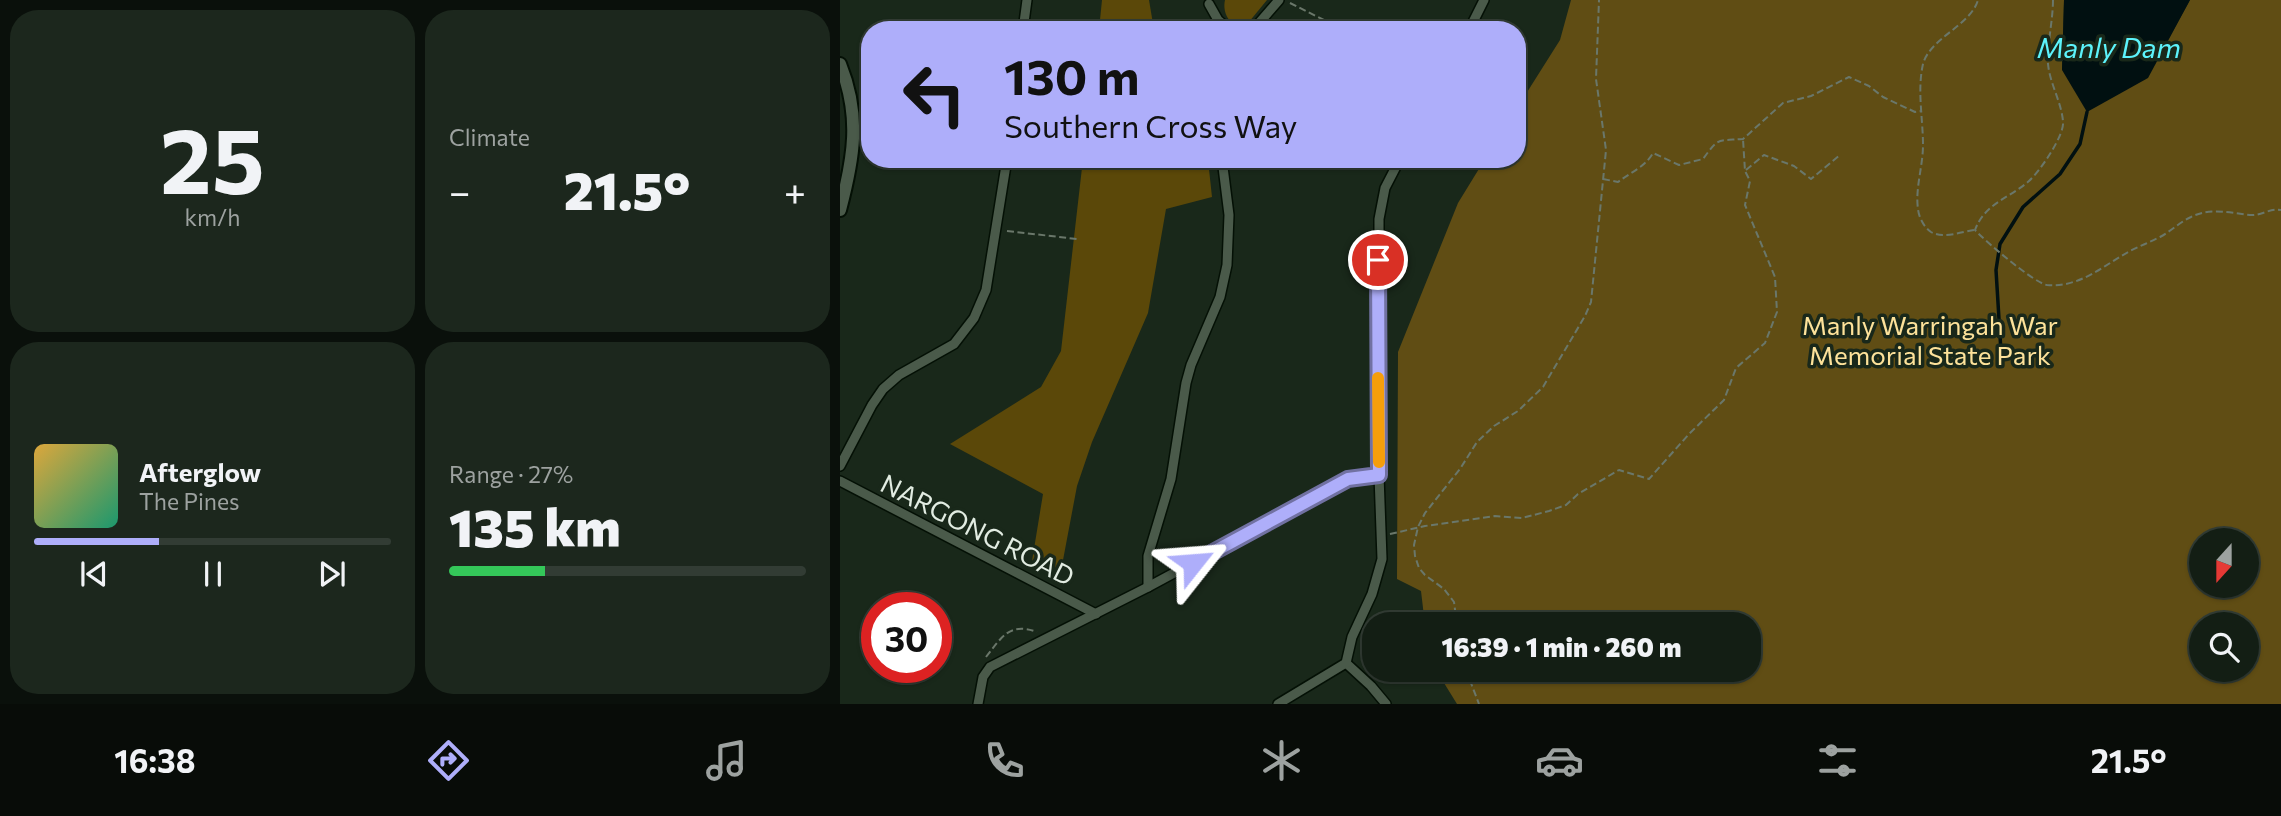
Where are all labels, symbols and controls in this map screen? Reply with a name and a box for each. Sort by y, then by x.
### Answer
water label: Manly Dam [2037,30,2181,64]
text: 130 m [1004,45,1139,105]
icon: left [889,49,980,140]
text: 25 [160,101,265,213]
text: Southern Cross Way [1004,105,1297,145]
text: Climate [449,123,530,151]
text: 21.5° [564,157,690,221]
text: − [449,167,471,214]
text: + [784,167,806,214]
text: km/h [185,203,240,231]
pin [1348,230,1408,290]
icon: arrive [1359,241,1397,279]
park label: Manly Warringah War Memorial State Park [1802,309,2058,370]
text: Afterglow [139,456,261,487]
text: Range · 27% [449,460,573,488]
street label: NARGONG ROAD [876,467,1080,591]
text: The Pines [139,487,240,515]
text: 135 km [449,494,621,558]
position arrow [1156,526,1230,600]
north arrow [2189,528,2259,598]
map controls [2189,528,2259,682]
icon: previous [75,555,113,593]
icon: pause [194,555,232,593]
icon: next [313,555,351,593]
speed limit sign: 30 [861,592,952,683]
button: search [2189,612,2259,682]
text: 16:39 · 1 min · 260 m [1441,631,1682,662]
icon: directions [424,736,473,785]
icon: music [702,736,751,785]
icon: phone [980,736,1029,785]
icon: climate [1257,736,1306,785]
icon: car [1535,736,1584,785]
icon: filters [1813,736,1862,785]
text: 16:38 [114,740,195,780]
text: 21.5° [2091,740,2167,780]

